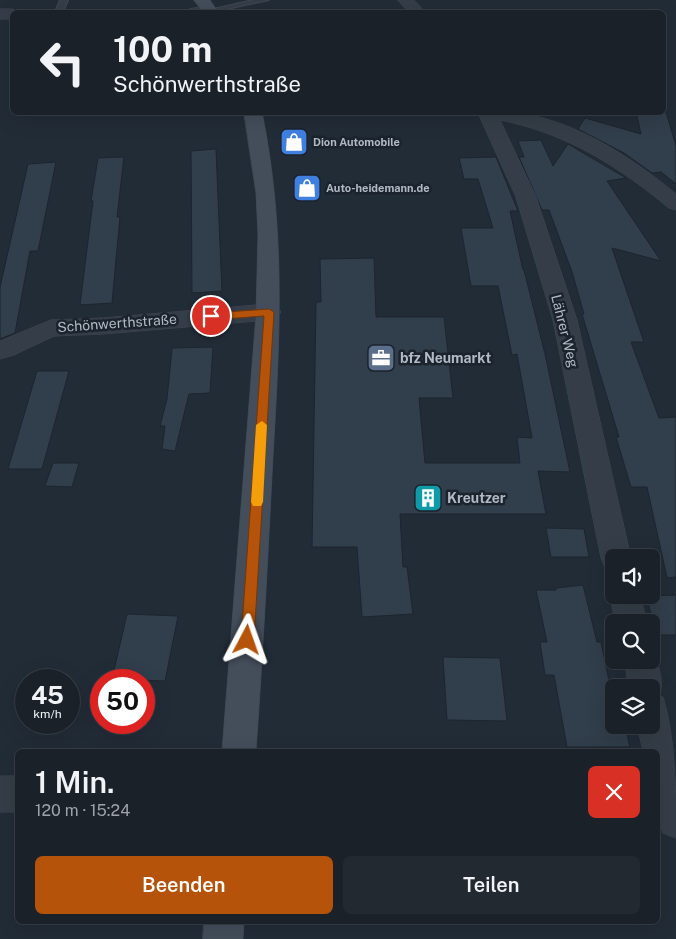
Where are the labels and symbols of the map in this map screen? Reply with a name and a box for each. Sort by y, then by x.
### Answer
shop icon: Dion Automobile [279,127,309,157]
place label: Dion Automobile [313,136,400,148]
shop icon: Auto-heidemann.de [292,173,322,203]
place label: Auto-heidemann.de [326,182,430,194]
street label: Lährer Weg [548,293,582,370]
pin [190,295,232,337]
street label: Schönwerthstraße [57,311,177,335]
office icon: bfz Neumarkt [366,343,396,373]
place label: bfz Neumarkt [400,350,491,366]
building icon: Kreutzer [413,483,443,513]
place label: Kreutzer [447,490,506,506]
position arrow [220,613,272,665]
speed limit sign: 50 [90,669,155,734]

